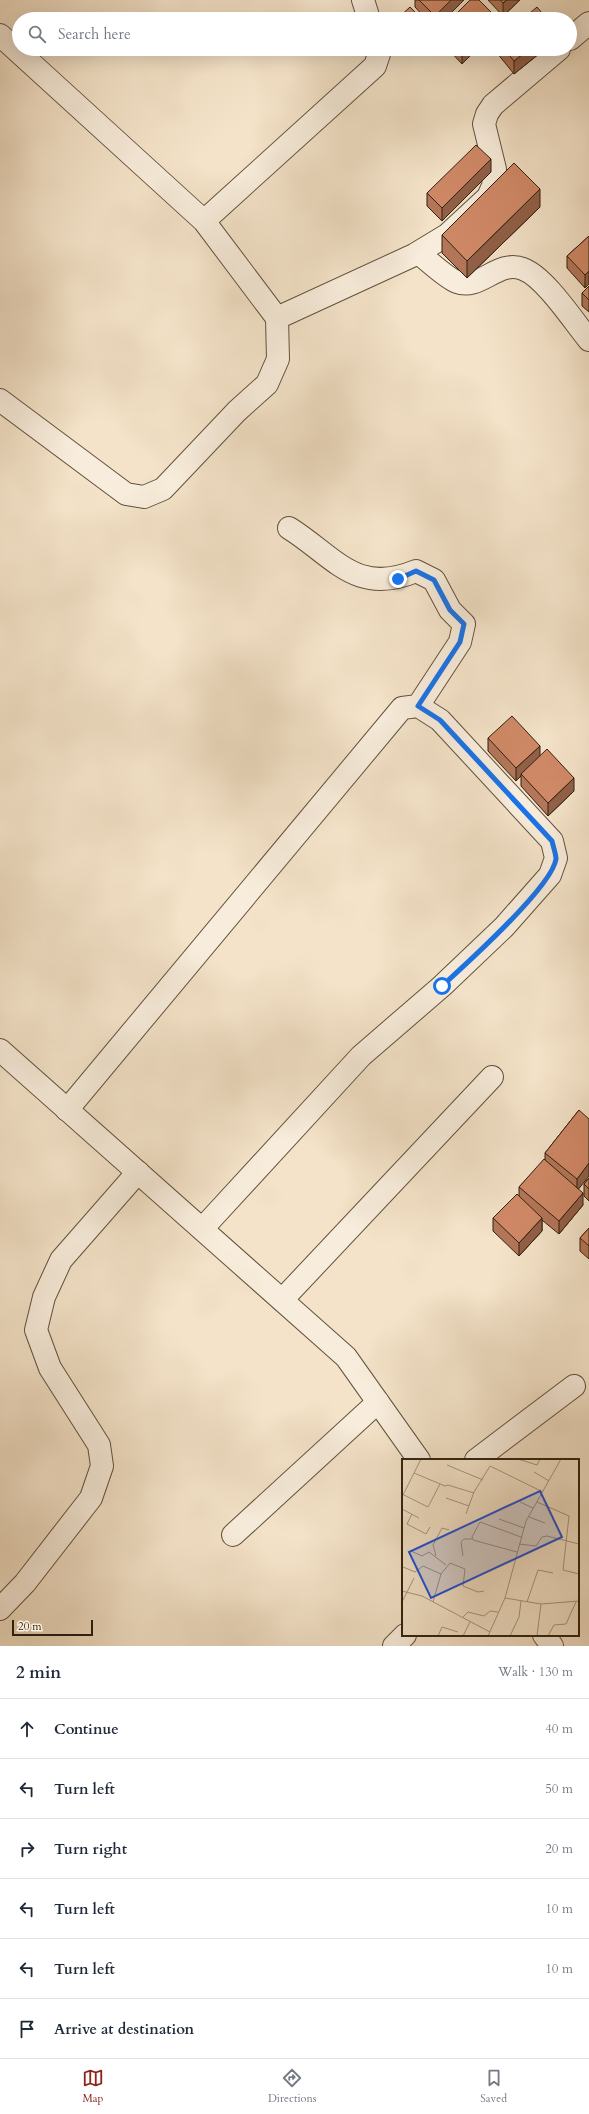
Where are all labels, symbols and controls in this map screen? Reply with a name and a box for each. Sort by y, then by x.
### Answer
search box [12,12,577,56]
icon: search [26,23,48,45]
text: Search here [58,24,131,44]
route end [389,570,407,588]
route start [433,977,451,995]
inset map [402,1459,579,1636]
scale bar [12,1618,93,1637]
text: 20 m [18,1619,42,1634]
text: 2 min [16,1661,61,1684]
text: Walk · 130 m [498,1663,573,1681]
icon: ahead [16,1718,38,1740]
text: Continue [54,1719,119,1739]
text: 40 m [545,1720,573,1738]
icon: left [16,1778,38,1800]
text: Turn left [54,1779,115,1799]
text: 50 m [545,1780,573,1798]
icon: right [16,1838,38,1860]
text: Turn right [54,1839,127,1859]
text: 20 m [545,1840,573,1858]
icon: left [16,1898,38,1920]
text: Turn left [54,1899,115,1919]
text: 10 m [545,1900,573,1918]
icon: left [16,1958,38,1980]
text: Turn left [54,1959,115,1979]
text: 10 m [545,1960,573,1978]
icon: arrive [16,2018,38,2040]
text: Arrive at destination [54,2019,194,2039]
tab: Map [82,2067,104,2106]
tab: Directions [268,2067,316,2106]
tab: Saved [480,2067,507,2106]

